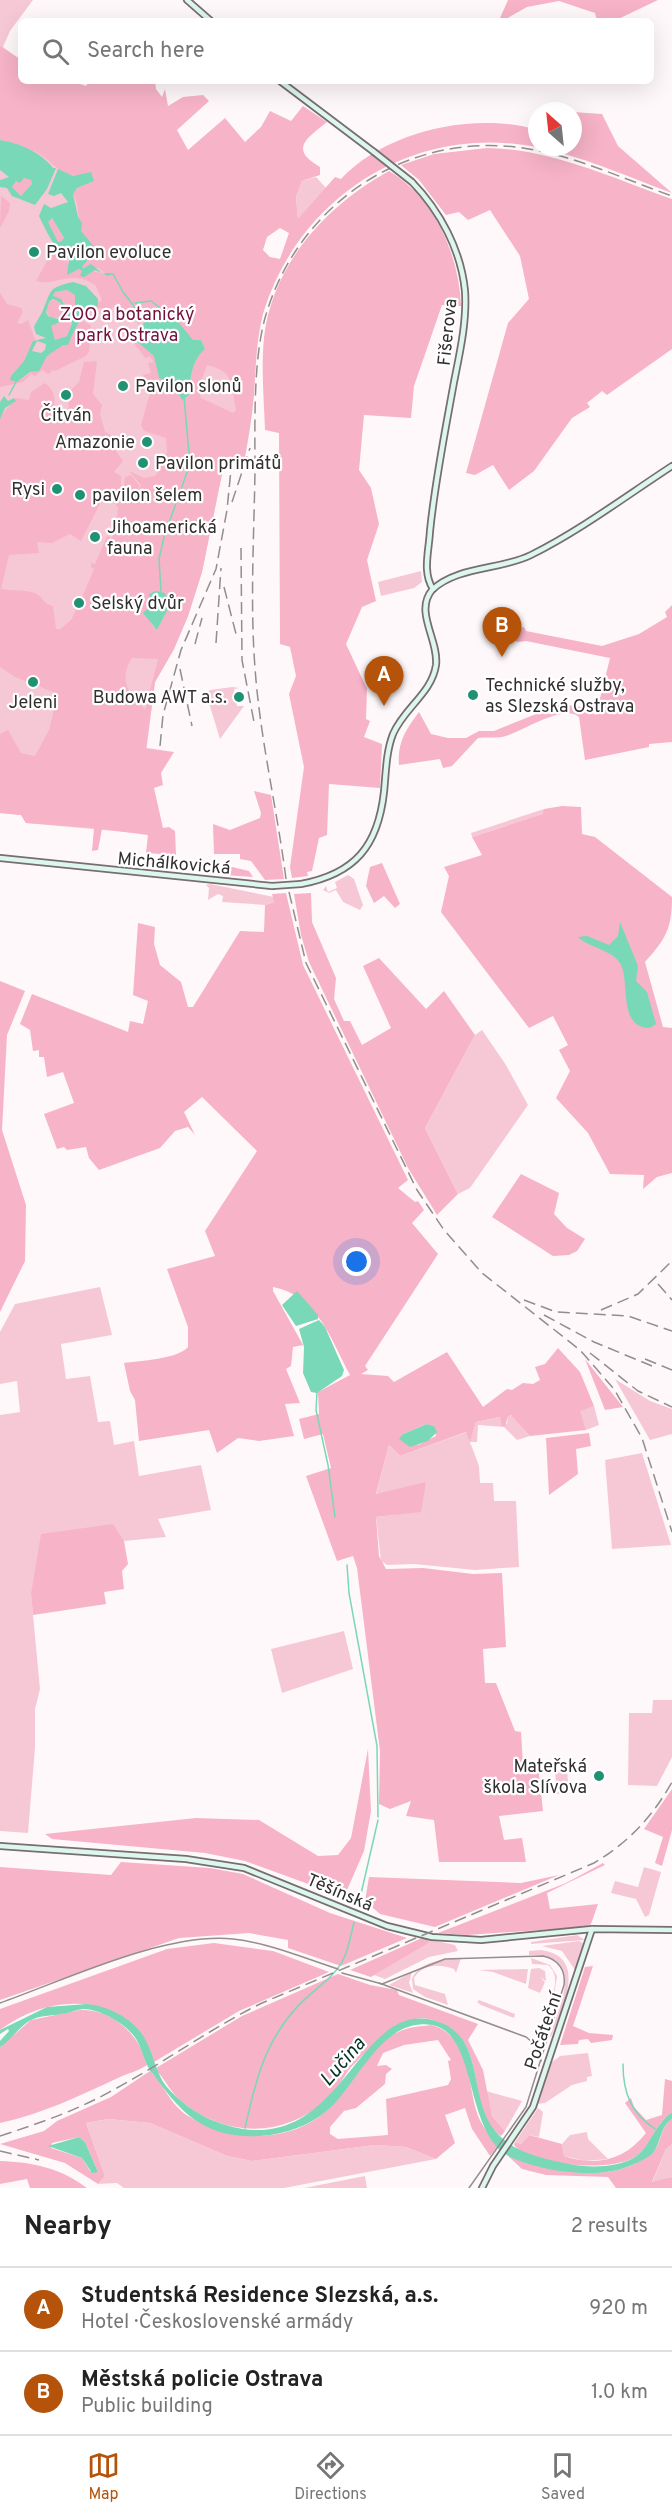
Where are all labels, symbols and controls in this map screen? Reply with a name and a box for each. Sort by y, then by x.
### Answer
search box [18,18,654,84]
icon: search [39,35,72,68]
text: Search here [87,38,205,65]
north arrow [528,102,582,156]
place label: Pavilon evoluce [46,242,171,265]
marker: Pavilon evoluce [27,245,41,259]
street label: Fišerova [434,297,463,367]
park label: ZOO a botanický park Ostrava [59,304,195,348]
place label: Pavilon slonů [135,376,242,399]
marker: Pavilon slonů [116,379,130,393]
marker: Čitván [59,388,73,402]
place label: Čitván [40,403,92,428]
place label: Amazonie [55,432,135,455]
marker: Amazonie [140,435,154,449]
place label: Pavilon primátů [155,453,281,476]
marker: Pavilon primátů [136,456,150,470]
place label: Rysi [11,479,45,502]
marker: Rysi [50,482,64,496]
place label: pavilon šelem [92,485,202,508]
marker: pavilon šelem [73,488,87,502]
place label: Jihoamerická fauna [107,517,217,561]
marker: Jihoamerická fauna [88,530,102,544]
place label: Selský dvůr [91,593,184,616]
marker: Selský dvůr [72,596,86,610]
pin: B [482,608,522,657]
pin: A [364,656,404,706]
marker: Jeleni [26,675,40,689]
place label: Technické služby, as Slezská Ostrava [485,675,634,719]
place label: Budowa AWT a.s. [93,687,227,710]
marker: Technické služby, as Slezská Ostrava [466,688,480,702]
marker: Budowa AWT a.s. [232,690,246,704]
place label: Jeleni [9,692,57,715]
street label: Michálkovická [117,848,231,881]
your location [342,1247,371,1276]
place label: Mateřská škola Slívova [484,1756,587,1800]
marker: Mateřská škola Slívova [592,1769,606,1783]
street label: Těšínská [303,1869,376,1918]
street label: Počáteční [520,1988,569,2073]
water label: Lučina [315,2032,373,2092]
text: Nearby [24,2211,112,2244]
text: 2 results [571,2214,648,2240]
text: Studentská Residence Slezská, a.s. [81,2283,438,2310]
text: A [36,2296,51,2322]
text: 920 m [589,2296,648,2322]
text: Hotel · Československé armády [81,2310,353,2336]
text: Městská policie Ostrava [81,2367,323,2394]
text: B [37,2380,50,2406]
text: 1.0 km [591,2380,648,2406]
text: Public building [81,2394,213,2420]
tab: Map [87,2449,120,2505]
tab: Directions [294,2449,367,2505]
tab: Saved [541,2449,585,2505]

